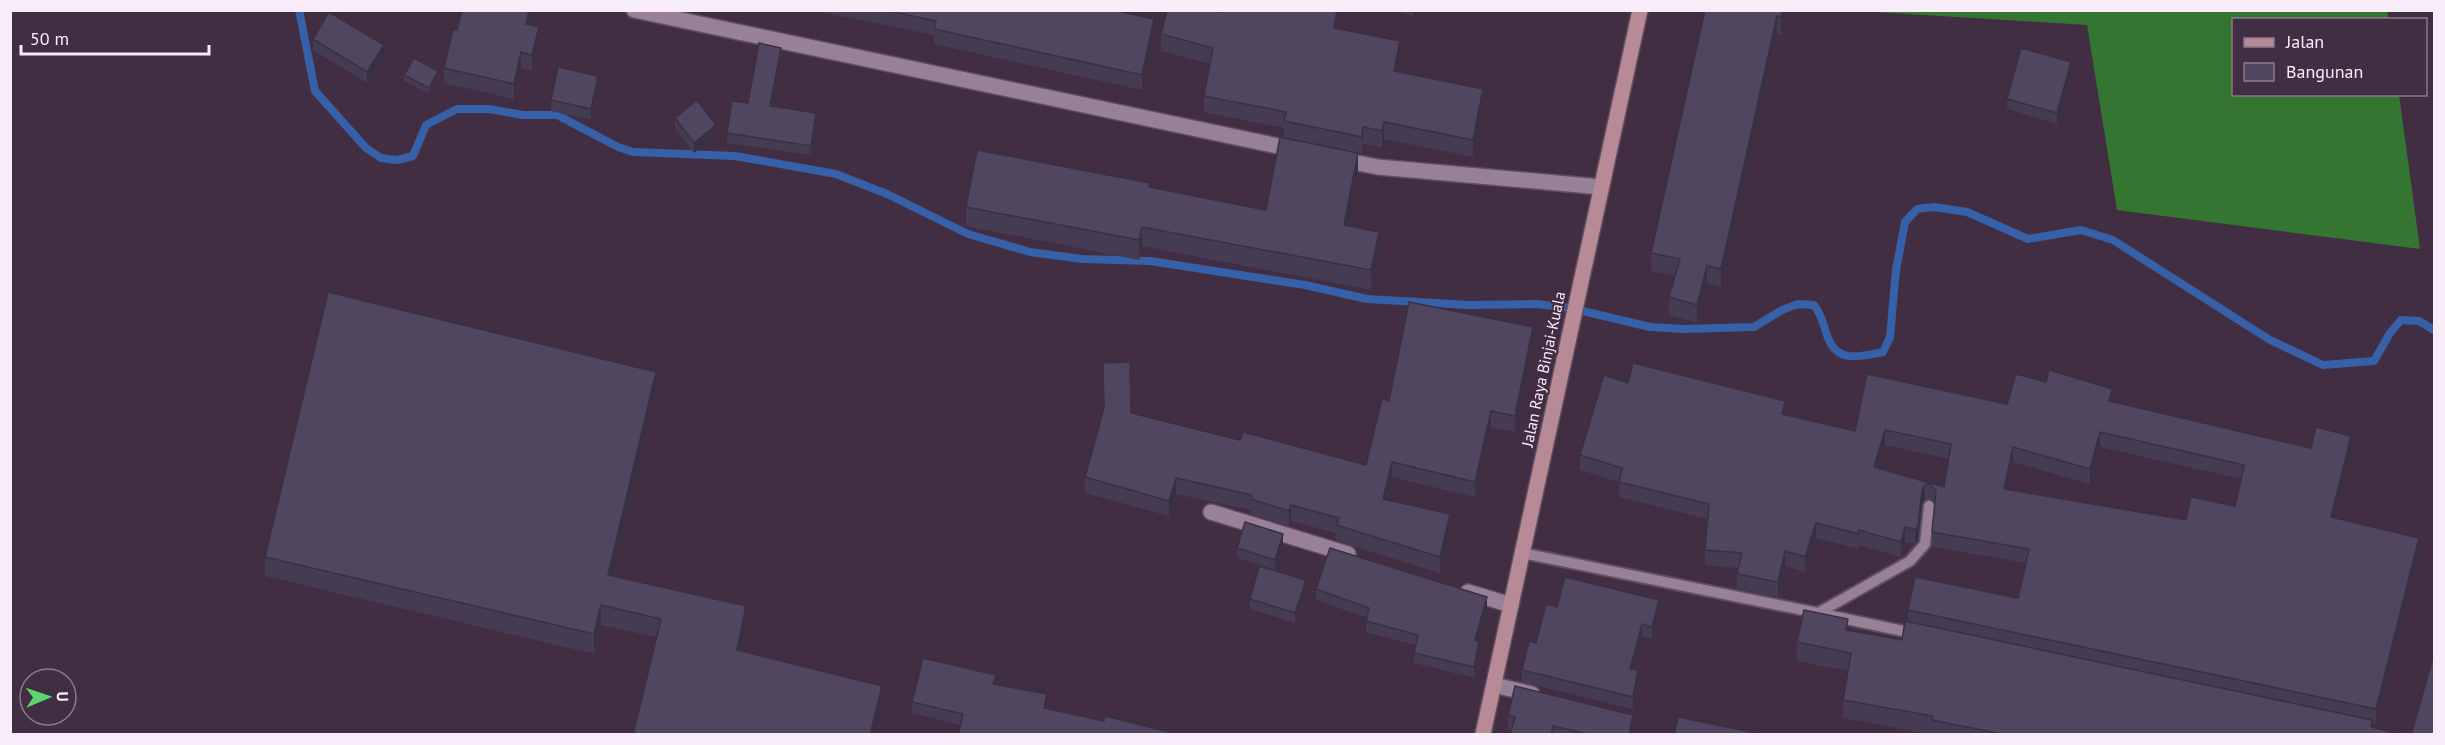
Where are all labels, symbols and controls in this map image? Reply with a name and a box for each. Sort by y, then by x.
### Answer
scale bar [21,18,208,56]
legend [2232,18,2427,96]
text: 50 m [30,27,69,50]
text: Jalan [2285,30,2324,53]
text: Bangunan [2286,60,2363,83]
street label: Jalan Raya Binjai-Kuala [1517,289,1569,449]
north arrow [18,667,78,727]
text: U [53,691,73,702]

